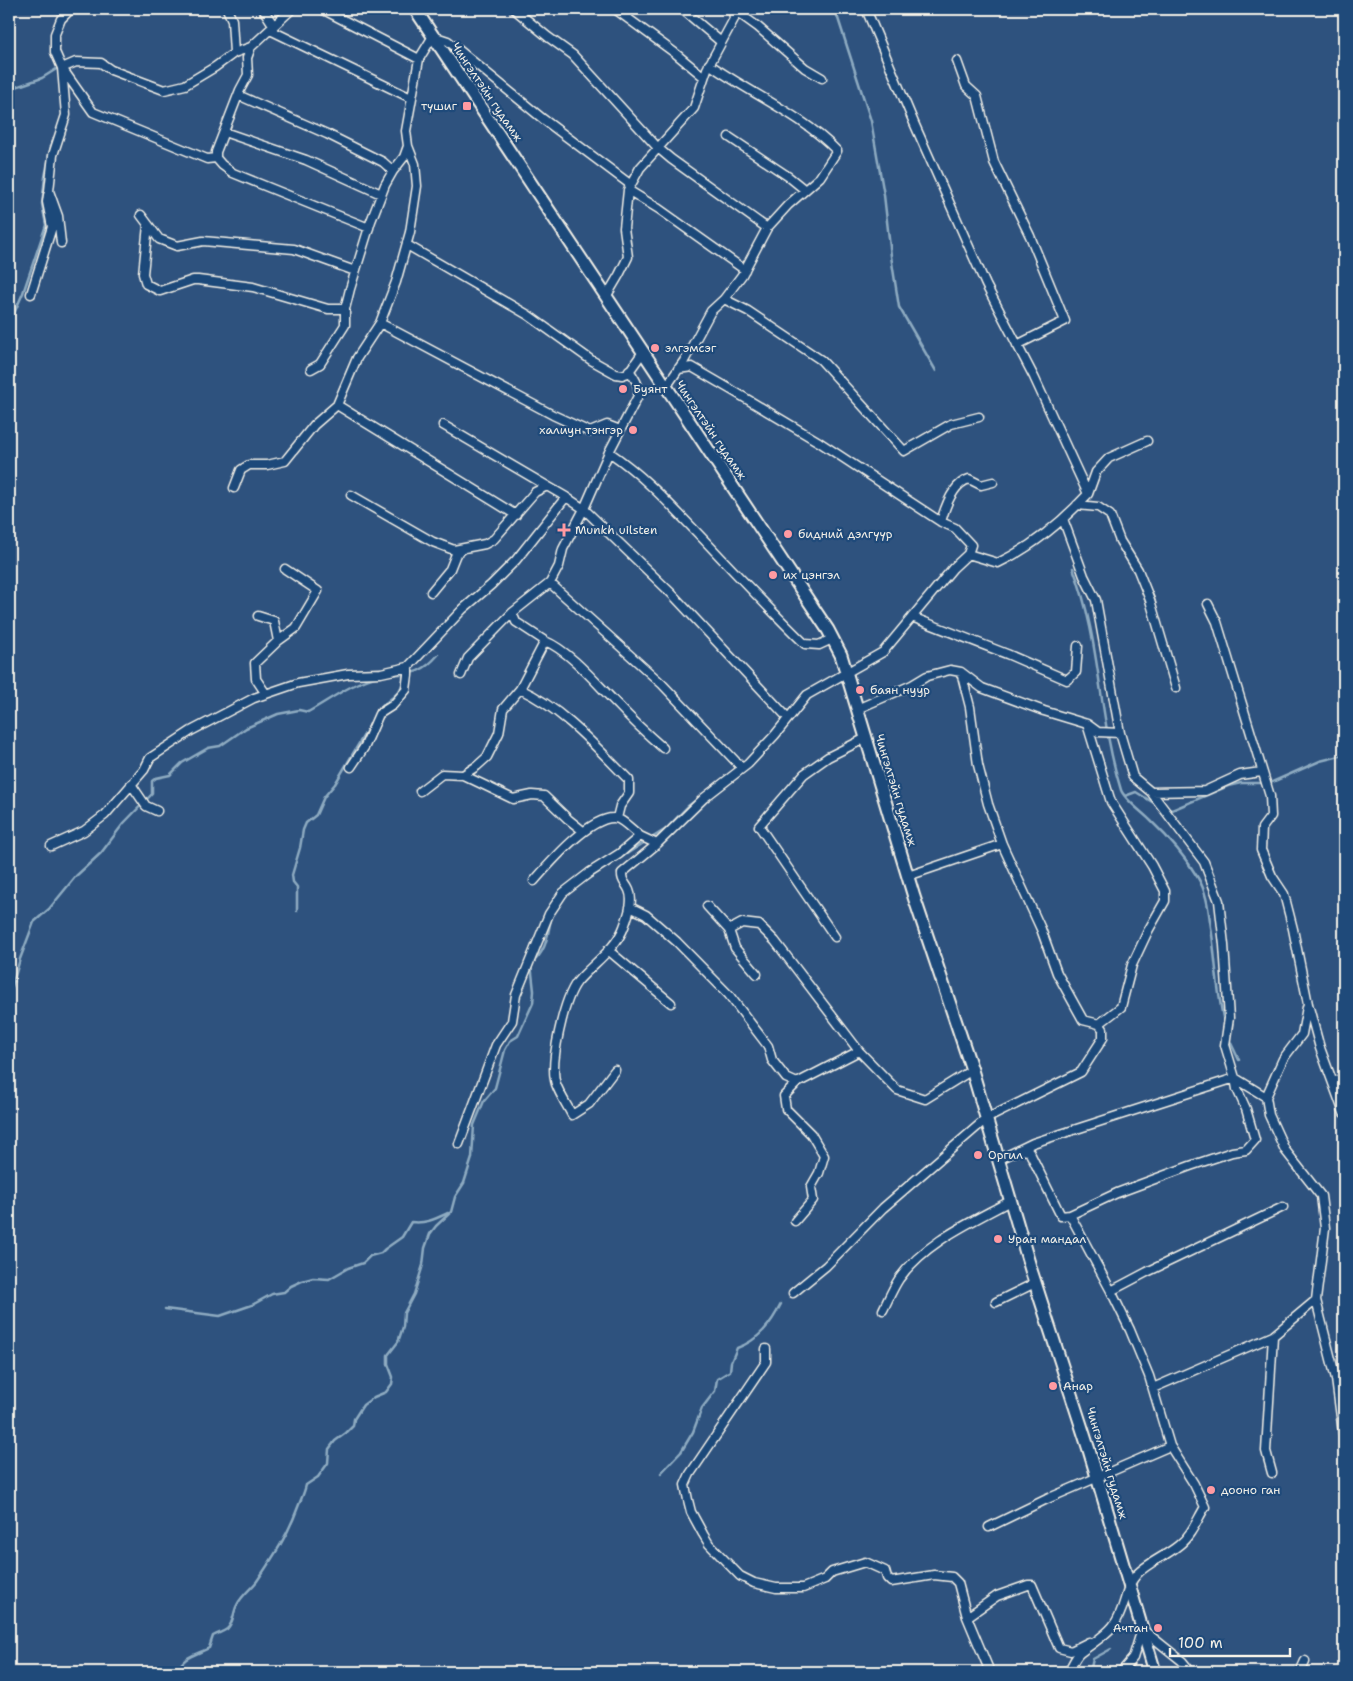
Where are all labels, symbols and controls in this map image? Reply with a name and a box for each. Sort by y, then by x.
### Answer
street label: Чингэлтэйн гудамж [448,39,526,145]
place label: түшиг [421,98,458,114]
marker: түшиг [461,100,473,112]
place label: элгэмсэг [665,340,717,356]
marker: элгэмсэг [649,342,661,354]
street label: Чингэлтэйн гудамж [672,377,750,483]
place label: Буянт [633,381,668,397]
marker: Буянт [617,383,629,395]
place label: халиун тэнгэр [539,422,623,438]
marker: халиун тэнгэр [627,424,639,436]
place label: Munkh uilsten [575,522,657,538]
marker: Munkh uilsten [557,523,571,537]
place label: бидний дэлгүүр [798,526,893,542]
marker: бидний дэлгүүр [782,528,794,540]
place label: их цэнгэл [783,567,840,583]
marker: их цэнгэл [767,569,779,581]
place label: баян нуур [870,682,930,698]
marker: баян нуур [854,684,866,696]
street label: Чингэлтэйн гудамж [871,732,921,848]
place label: Оргил [988,1147,1023,1163]
marker: Оргил [972,1149,984,1161]
place label: Уран мандал [1008,1231,1087,1247]
marker: Уран мандал [992,1233,1004,1245]
place label: Анар [1063,1378,1093,1394]
marker: Анар [1047,1380,1059,1392]
street label: Чингэлтэйн гудамж [1082,1405,1132,1521]
place label: дооно ган [1221,1482,1280,1498]
marker: дооно ган [1205,1484,1217,1496]
place label: Ачтан [1113,1620,1148,1636]
marker: Ачтан [1152,1622,1164,1634]
scale bar [1170,1626,1290,1658]
text: 100 m [1178,1633,1223,1653]

